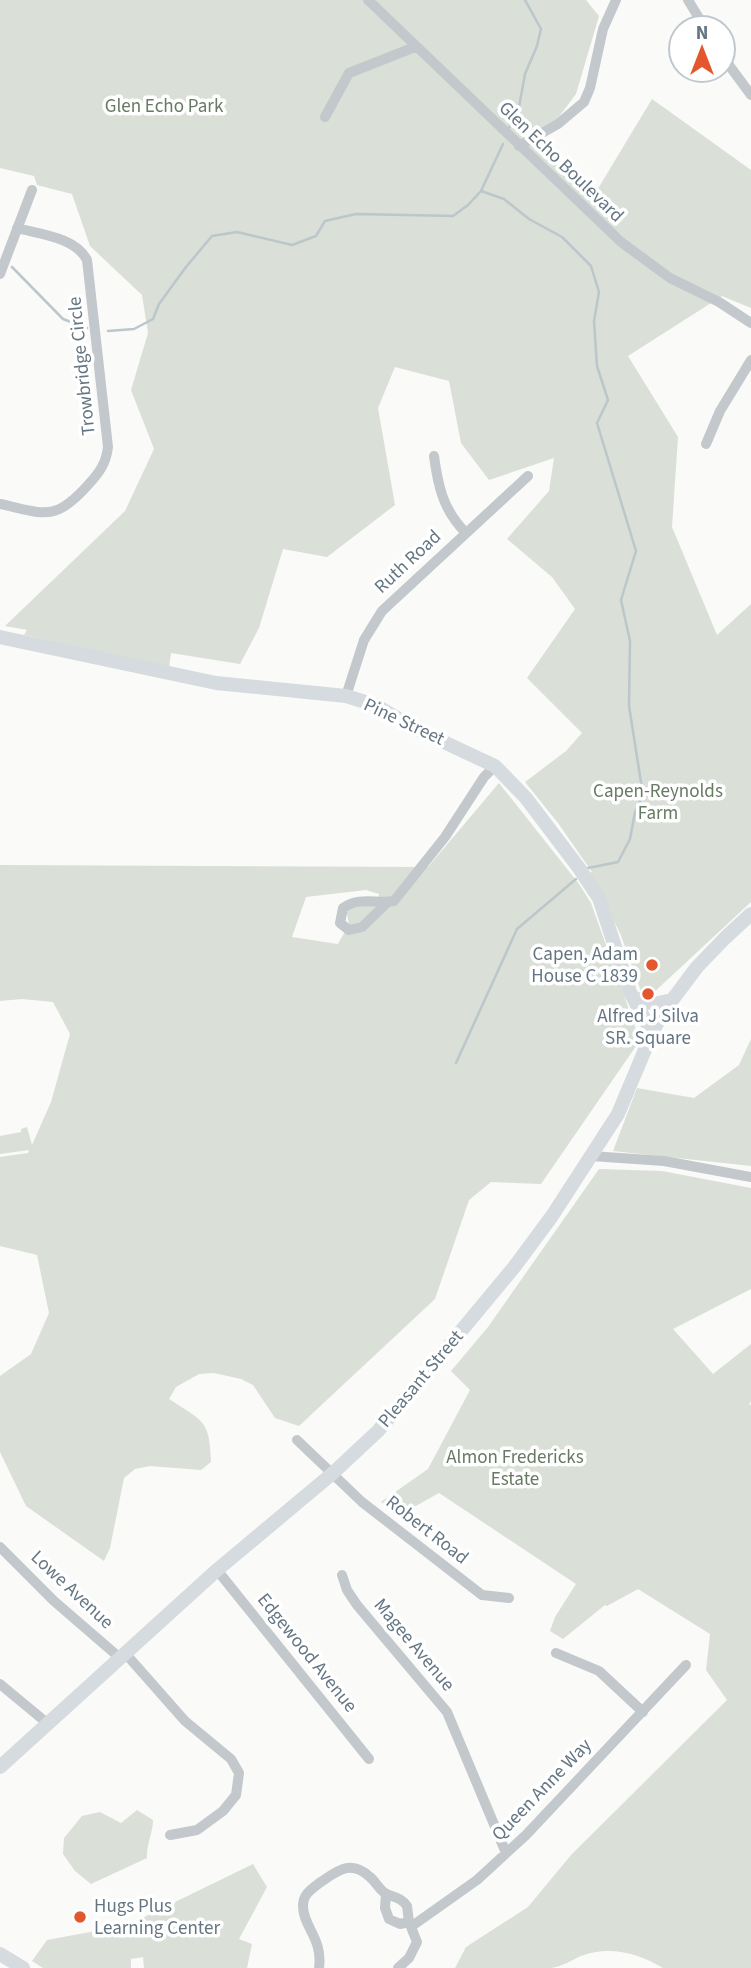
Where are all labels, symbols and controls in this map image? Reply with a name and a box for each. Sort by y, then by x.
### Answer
north arrow [667,14,737,84]
text: N [696,20,708,47]
park label: Glen Echo Park [105,93,224,120]
street label: Glen Echo Boulevard [493,95,629,229]
street label: Trowbridge Circle [61,295,103,437]
street label: Ruth Road [369,524,447,600]
street label: Pine Street [359,691,449,753]
park label: Capen-Reynolds Farm [593,778,723,827]
place label: Capen, Adam House C 1839 [531,941,638,990]
marker: Capen, Adam House C 1839 [644,957,660,973]
marker: Alfred J Silva SR. Square [640,986,656,1002]
place label: Alfred J Silva SR. Square [597,1003,699,1052]
street label: Pleasant Street [372,1324,470,1434]
park label: Almon Fredericks Estate [446,1444,584,1493]
street label: Robert Road [380,1489,474,1571]
street label: Lowe Avenue [25,1544,119,1636]
street label: Edgewood Avenue [250,1588,364,1718]
street label: Magee Avenue [367,1593,461,1697]
street label: Queen Anne Way [486,1733,598,1847]
place label: Hugs Plus Learning Center [94,1893,220,1942]
marker: Hugs Plus Learning Center [72,1909,88,1925]

